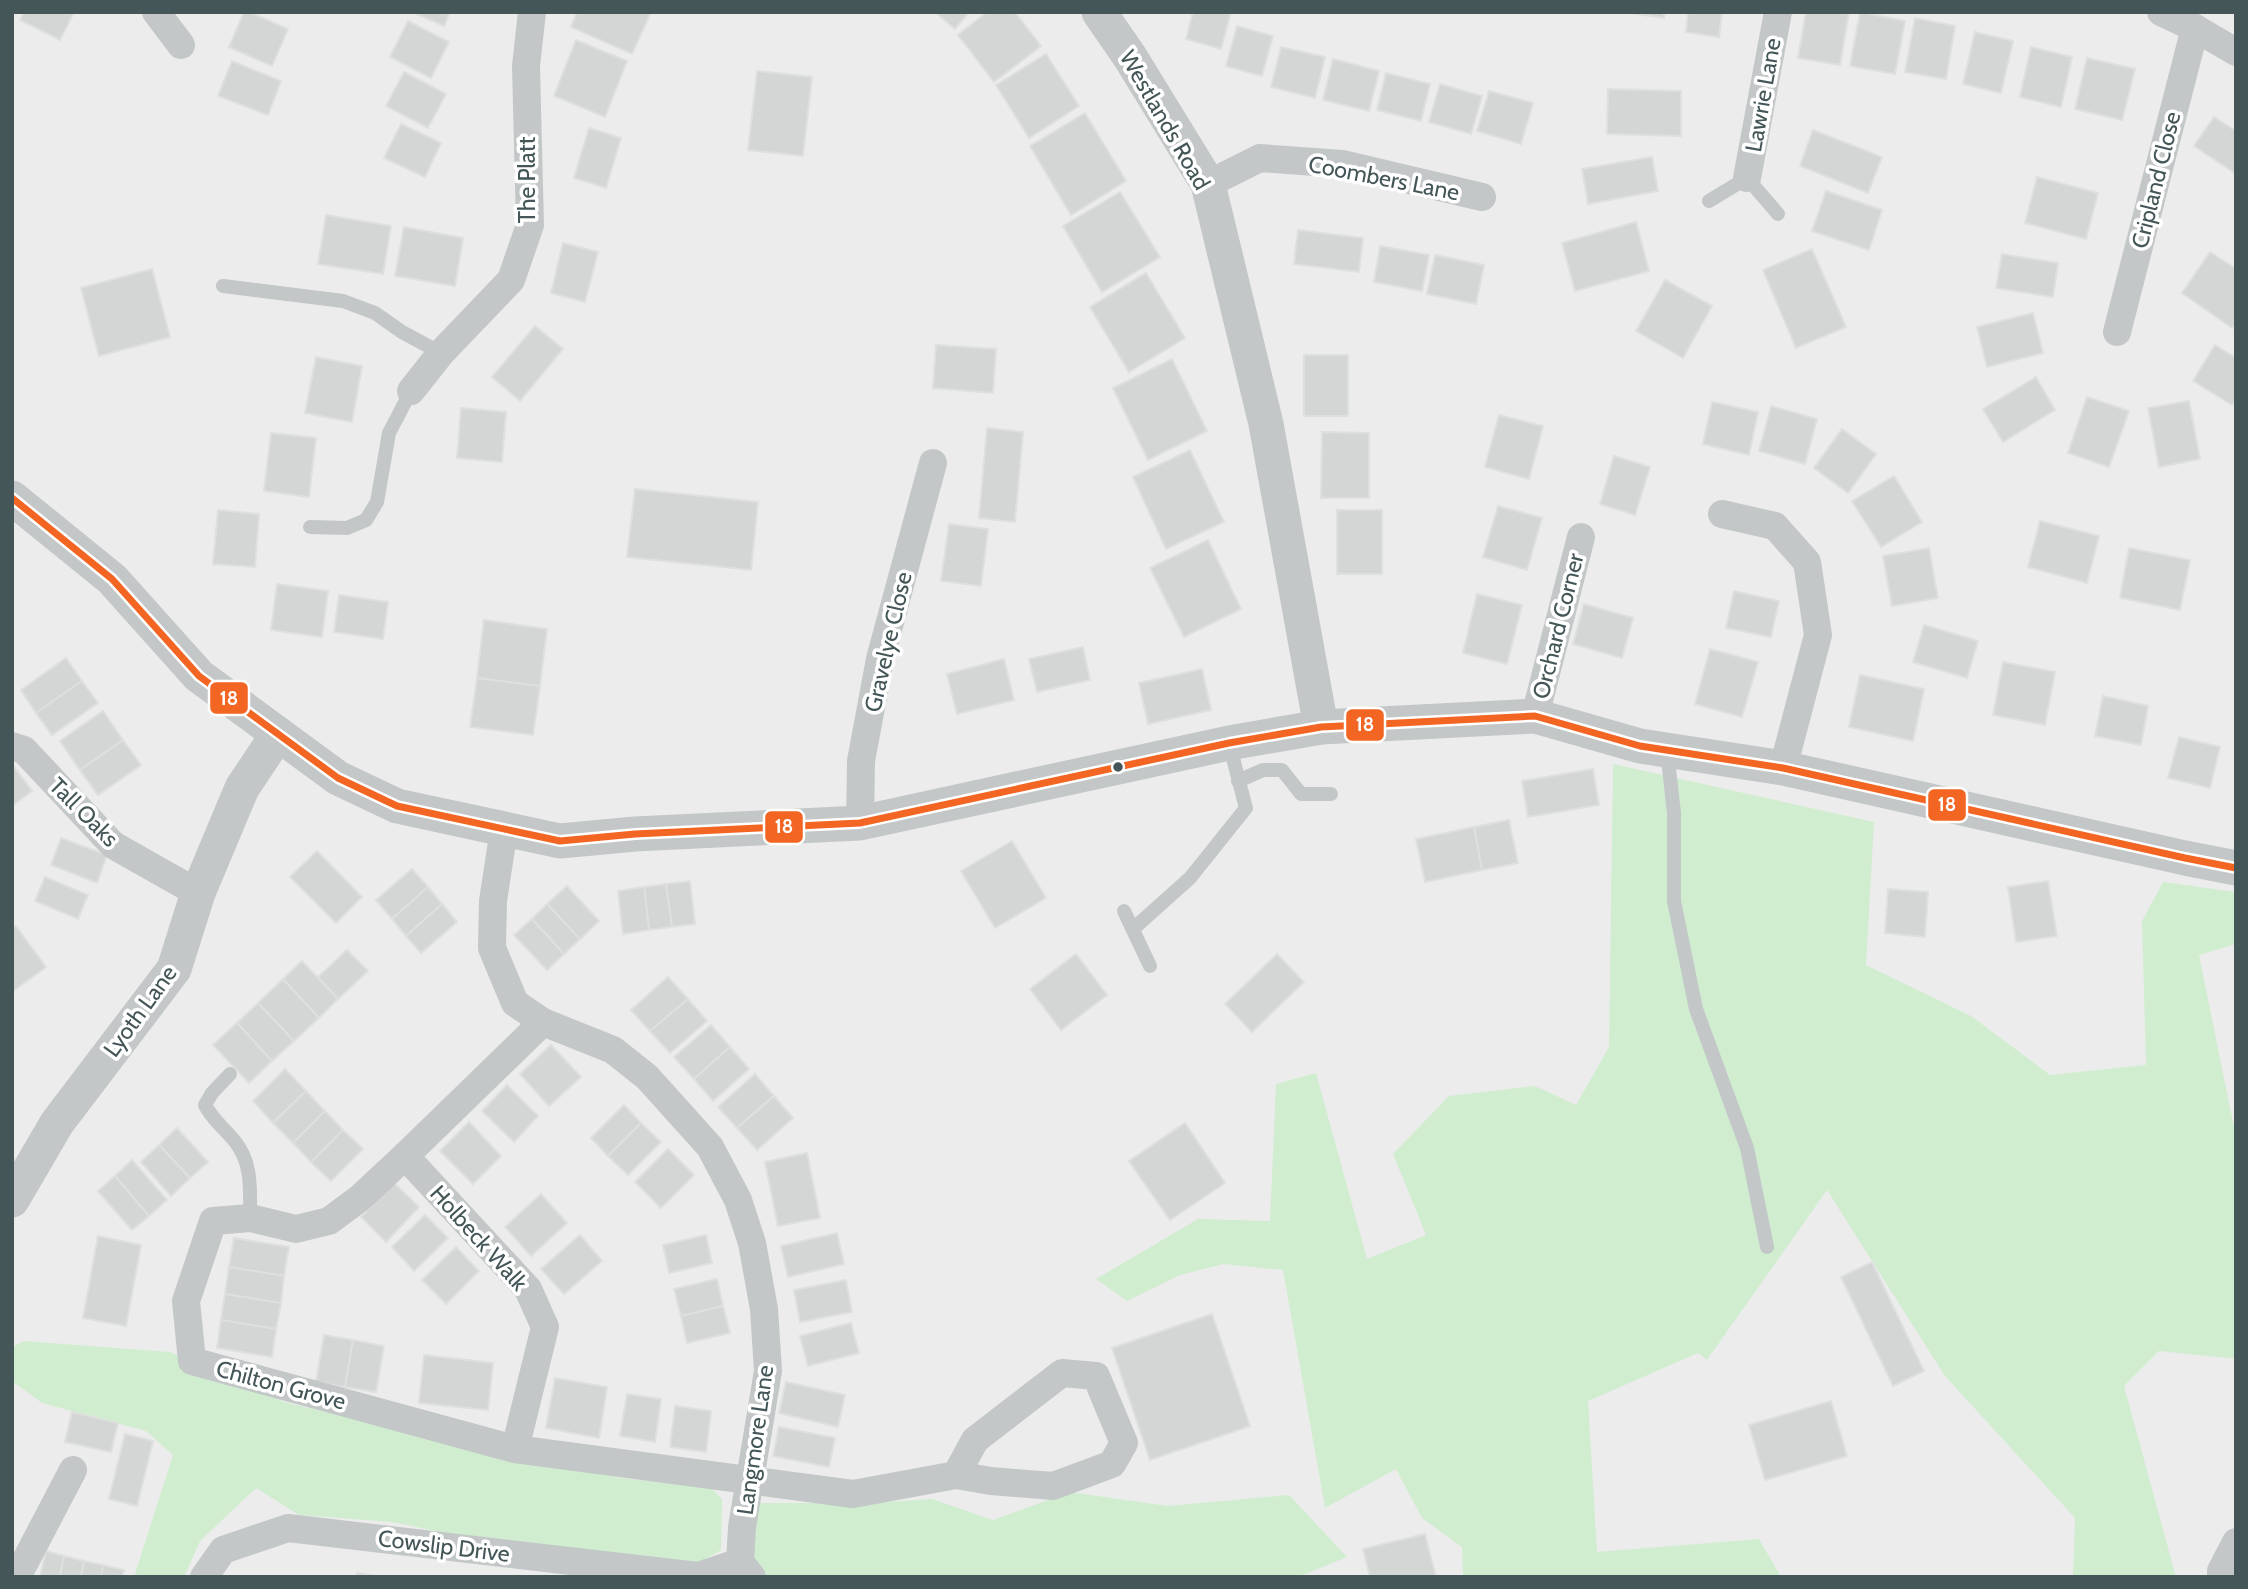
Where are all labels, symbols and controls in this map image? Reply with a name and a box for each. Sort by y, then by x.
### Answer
street label: Lawrie Lane [1739,36,1787,154]
street label: Westlands Road [1114,45,1216,195]
street label: Cripland Close [2126,109,2187,251]
street label: The Platt [513,137,541,223]
street label: Coombers Lane [1306,150,1462,206]
street label: Orchard Corner [1526,550,1590,702]
street label: Gravelye Close [858,569,918,715]
line badge: 18 [209,681,249,715]
text: 18 [220,687,238,710]
line badge: 18 [1345,708,1385,742]
text: 18 [1356,713,1374,736]
unlabelled marker [1111,760,1125,774]
street label: Tall Oaks [44,772,124,852]
line badge: 18 [1927,788,1967,822]
text: 18 [1938,793,1956,816]
line badge: 18 [764,810,804,844]
text: 18 [775,815,793,838]
street label: Lyoth Lane [97,960,183,1062]
street label: Holbeck Walk [424,1180,534,1297]
street label: Chilton Grove [213,1354,349,1416]
street label: Langmore Lane [731,1363,779,1517]
street label: Cowslip Drive [377,1524,512,1568]

